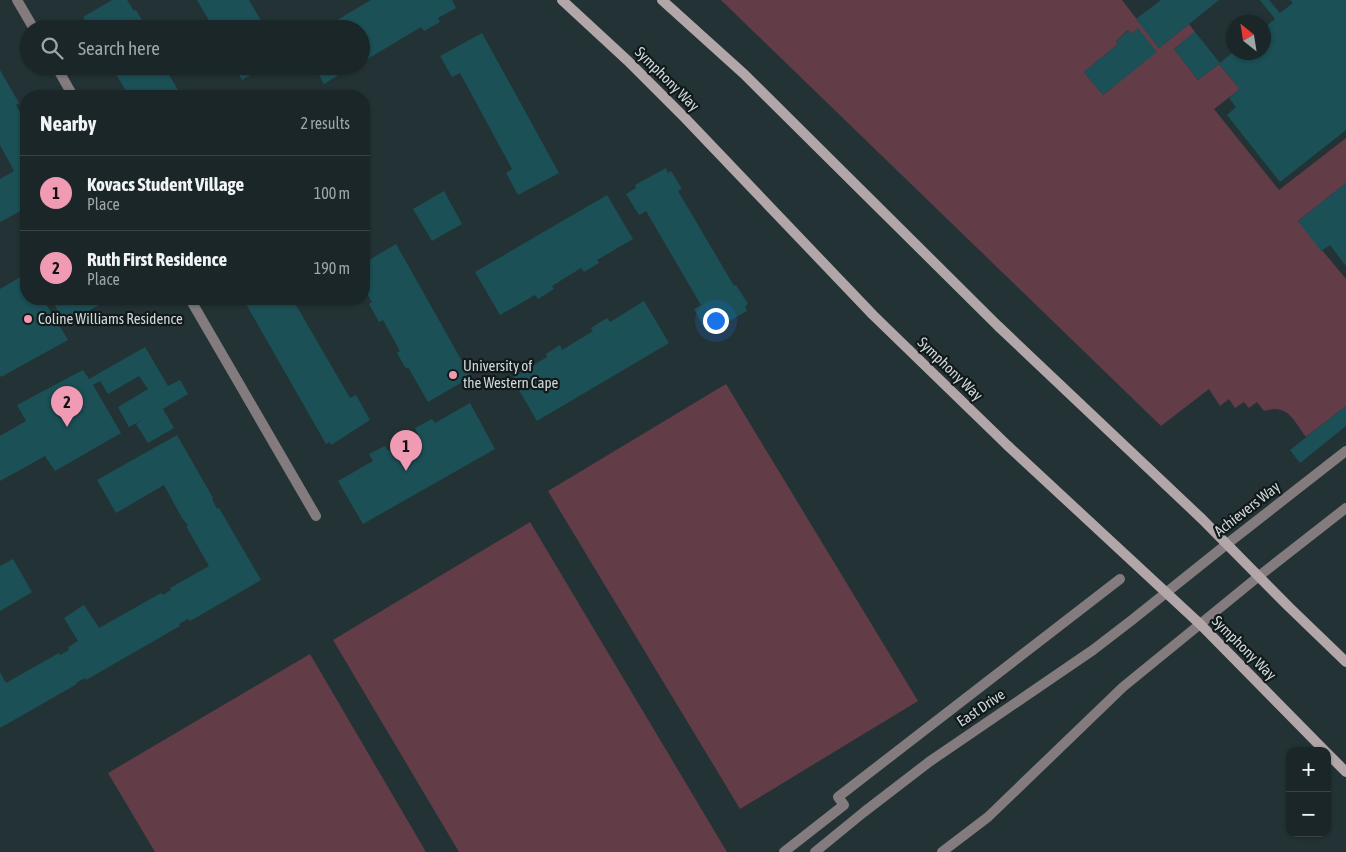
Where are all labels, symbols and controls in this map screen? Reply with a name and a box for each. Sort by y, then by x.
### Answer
north arrow [1226,15,1271,60]
search box [20,20,370,75]
icon: search [38,34,66,62]
text: Search here [78,37,160,59]
street label: Symphony Way [632,43,703,114]
text: Nearby [40,111,96,135]
text: 2 results [300,114,350,132]
text: Kovacs Student Village [87,173,244,195]
text: 1 [52,184,60,202]
text: 100 m [314,184,350,202]
text: Place [87,195,120,213]
text: Ruth First Residence [87,248,227,270]
text: 2 [52,259,60,277]
text: 190 m [314,259,350,277]
text: Place [87,270,120,288]
your location [703,308,729,334]
place label: Coline Williams Residence [38,310,183,327]
marker: Coline Williams Residence [22,313,34,325]
street label: Symphony Way [914,333,986,404]
place label: University of the Western Cape [463,357,559,391]
marker: University of the Western Cape [447,369,459,381]
pin: 2 [51,386,83,427]
pin: 1 [390,430,422,471]
street label: Achievers Way [1211,478,1283,539]
street label: Symphony Way [1209,612,1280,683]
street label: East Drive [954,685,1008,730]
map controls [1286,747,1331,837]
button: + [1286,747,1331,792]
button: − [1286,792,1331,837]

